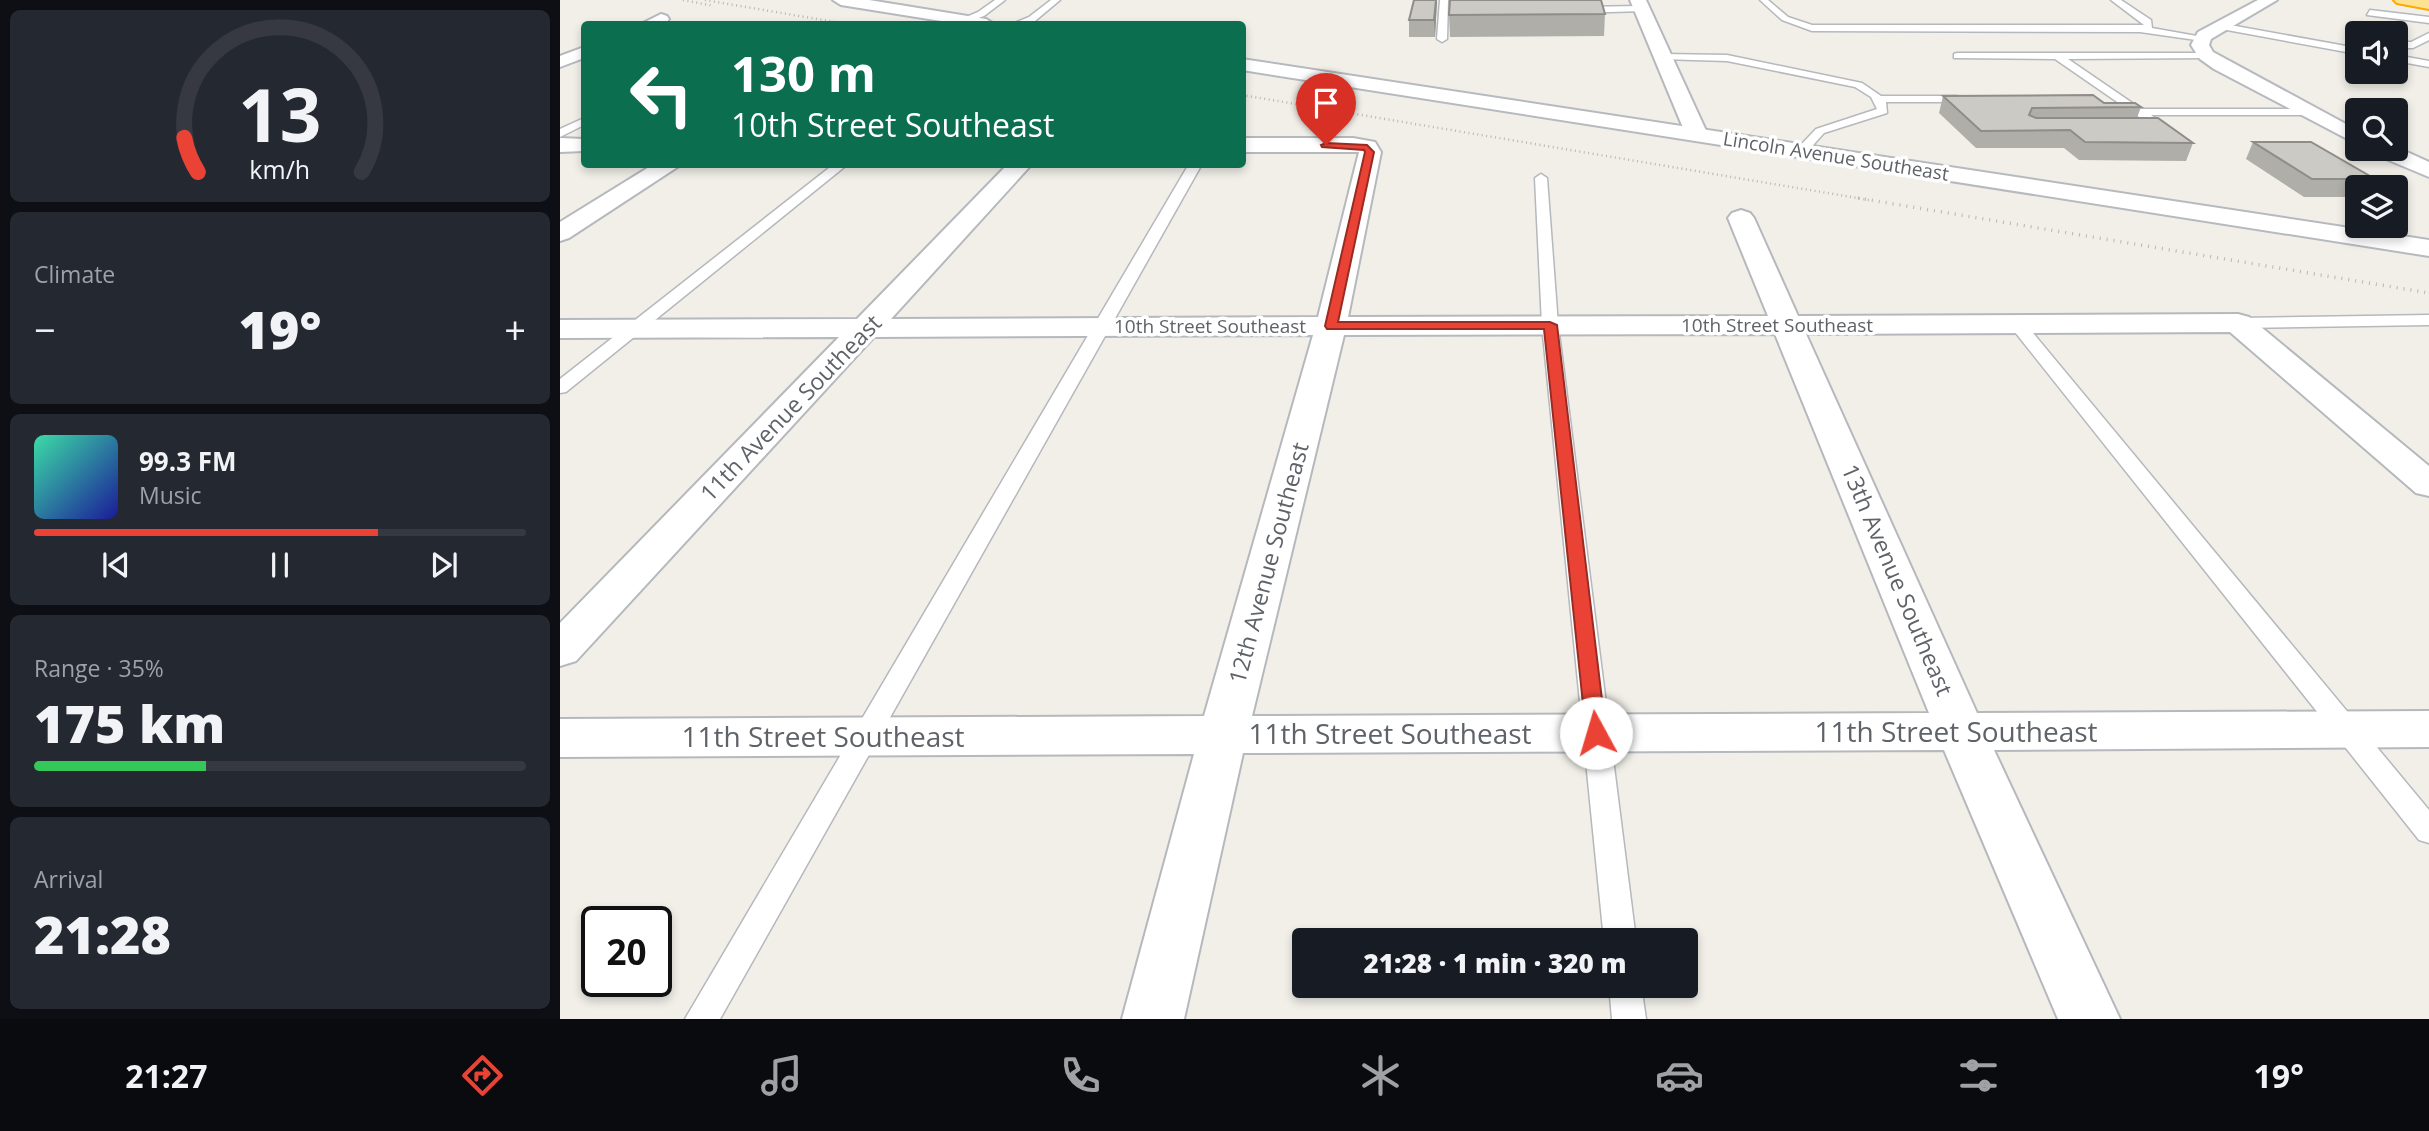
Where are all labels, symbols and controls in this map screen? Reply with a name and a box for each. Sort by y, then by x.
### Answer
map controls [2345,21,2408,238]
button: sound [2345,21,2408,84]
text: 130 m [731,40,876,106]
icon: left [616,49,707,140]
text: 13 [238,64,322,163]
pin [1296,73,1356,145]
icon: arrive [1307,84,1345,122]
button: search [2345,98,2408,161]
text: 10th Street Southeast [731,103,1054,146]
street label: Lincoln Avenue Southeast [1721,125,1951,187]
text: km/h [250,152,310,186]
button: layers [2345,175,2408,238]
text: Climate [34,258,115,290]
text: 19° [239,293,321,364]
text: − [34,303,56,355]
text: + [504,303,526,355]
street label: 11th Avenue Southeast [693,307,888,508]
street label: 10th Street Southeast [1681,312,1873,338]
street label: 10th Street Southeast [1114,313,1306,339]
street label: 12th Avenue Southeast [1220,439,1316,687]
text: 99.3 FM [139,443,237,479]
street label: 13th Avenue Southeast [1835,459,1961,700]
text: Music [139,479,202,511]
icon: previous [97,546,135,584]
icon: pause [261,546,299,584]
icon: next [425,546,463,584]
text: Range · 35% [34,652,164,684]
text: 175 km [34,687,225,758]
position arrow [1559,696,1633,770]
street label: 11th Street Southeast [1814,712,2098,750]
street label: 11th Street Southeast [1248,714,1532,752]
street label: 11th Street Southeast [681,717,965,755]
text: Arrival [34,863,103,895]
text: 21:28 [34,898,171,969]
speed limit sign: 20 [581,906,672,997]
text: 21:28 · 1 min · 320 m [1364,945,1626,981]
icon: directions [458,1051,507,1100]
icon: music [757,1051,806,1100]
icon: phone [1056,1051,1105,1100]
icon: climate [1356,1051,1405,1100]
icon: car [1655,1051,1704,1100]
icon: filters [1954,1051,2003,1100]
text: 21:27 [125,1054,207,1097]
text: 19° [2254,1054,2304,1097]

